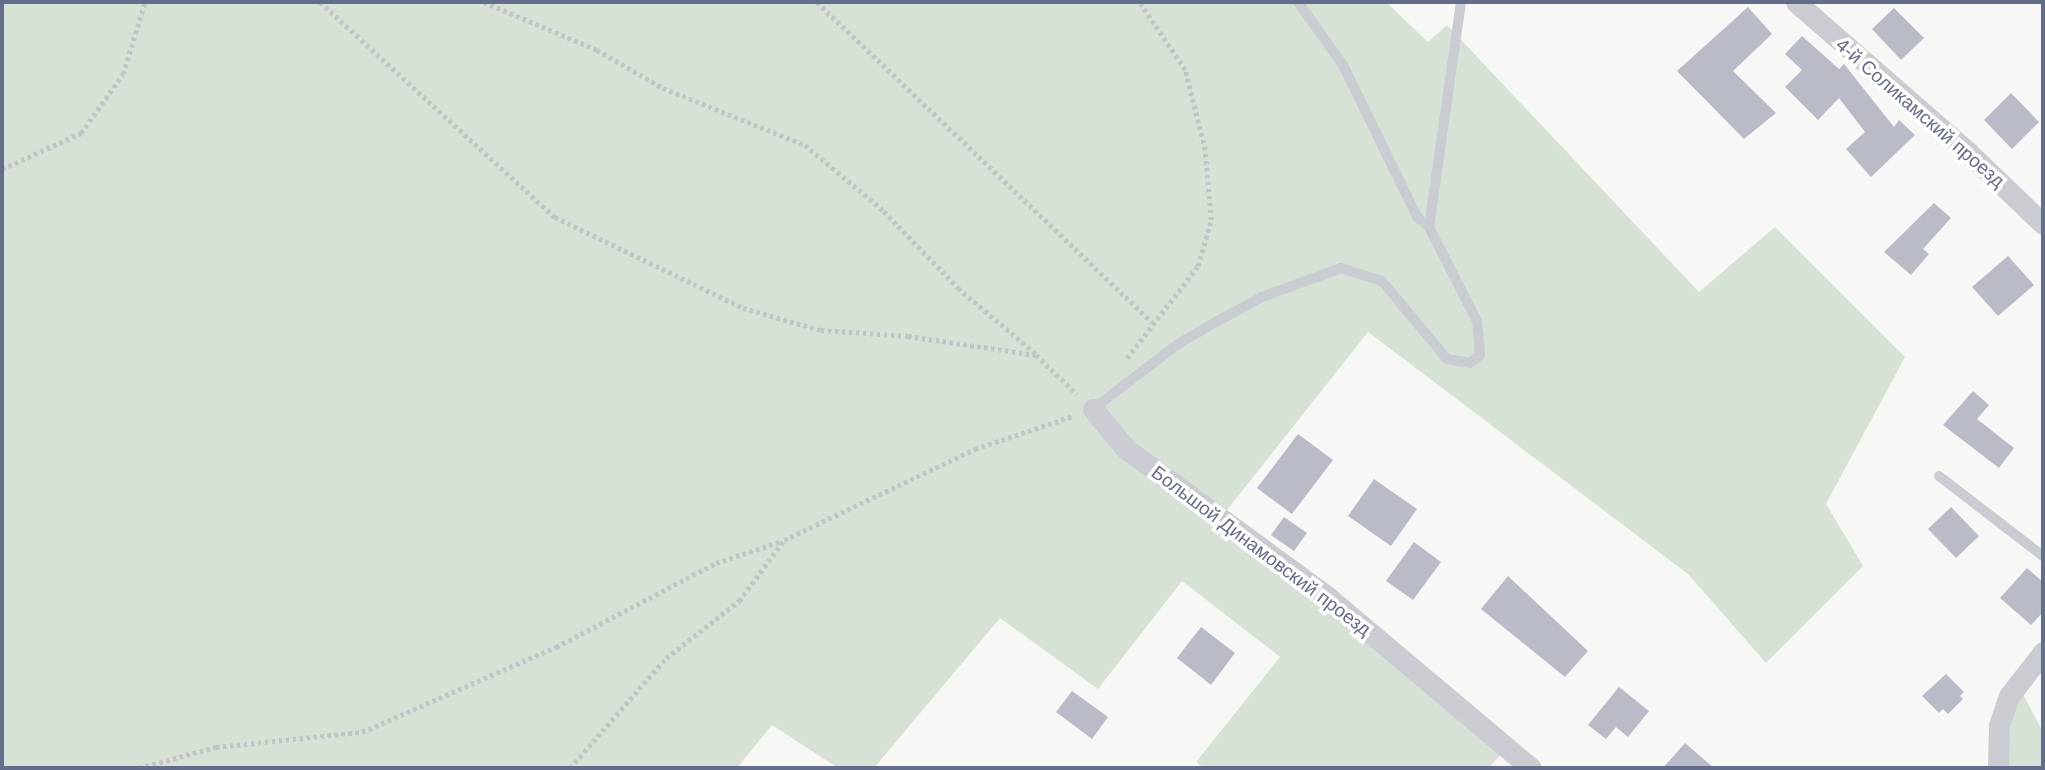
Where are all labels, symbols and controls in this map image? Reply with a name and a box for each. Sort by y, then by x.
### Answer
street label: 4-й Соликамский проезд [1831,34,2009,192]
street label: Большой Динамовский проезд [1147,461,1375,641]

